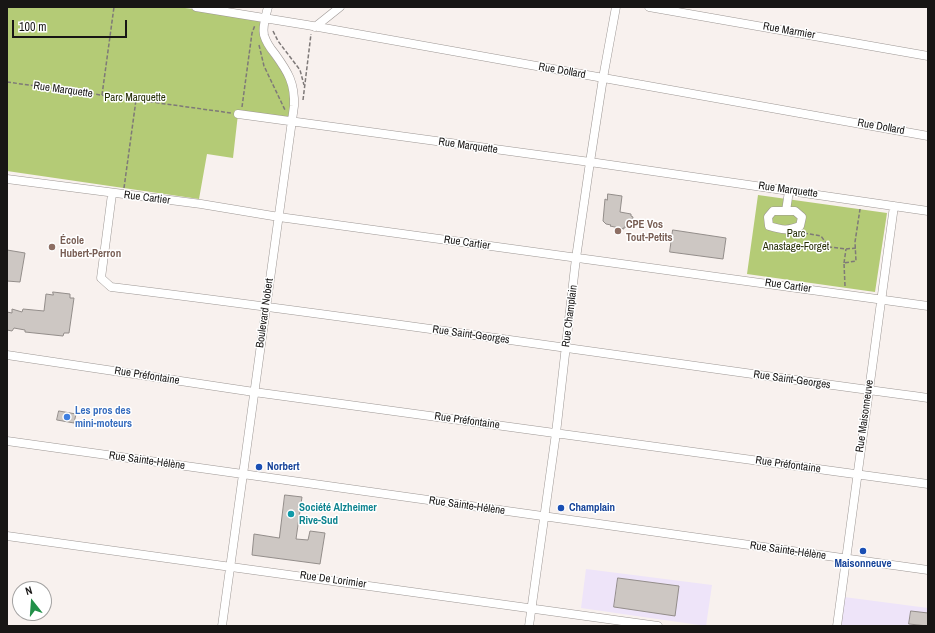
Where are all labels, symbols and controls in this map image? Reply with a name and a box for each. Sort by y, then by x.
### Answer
scale bar [14,12,129,38]
text: 100 m [19,19,46,35]
street label: Rue Marmier [762,20,816,42]
street label: Rue Dollard [537,60,587,82]
street label: Rue Marquette [33,79,93,101]
park label: Parc Marquette [104,91,166,105]
street label: Rue Dollard [856,116,906,138]
street label: Rue Marquette [438,135,498,157]
street label: Rue Marquette [758,179,818,201]
street label: Rue Cartier [123,189,171,207]
place label: CPE Vos Tout-Petits [626,218,672,244]
marker: CPE Vos Tout-Petits [613,226,623,236]
park label: Parc Anastage-Forget [763,227,829,253]
street label: Rue Cartier [443,233,491,253]
place label: École Hubert-Perron [60,234,121,260]
marker: École Hubert-Perron [47,242,57,252]
street label: Rue Cartier [764,276,812,296]
street label: Boulevard Nobert [254,277,276,349]
street label: Rue Champlain [560,284,580,348]
street label: Rue Saint-Georges [432,323,510,347]
street label: Rue Préfontaine [114,364,180,388]
street label: Rue Saint-Georges [753,368,831,392]
street label: Rue Maisonneuve [853,379,877,453]
place label: Les pros des mini-moteurs [75,404,132,430]
street label: Rue Préfontaine [434,410,500,432]
marker: Les pros des mini-moteurs [62,412,72,422]
street label: Rue Sainte-Hélène [108,449,186,473]
street label: Rue Préfontaine [755,454,821,476]
place label: Norbert [267,460,300,474]
marker: Norbert [254,462,264,472]
street label: Rue Sainte-Hélène [428,494,506,518]
place label: Société Alzheimer Rive-Sud [299,501,377,527]
place label: Champlain [569,501,615,515]
marker: Champlain [556,503,566,513]
marker: Société Alzheimer Rive-Sud [286,509,296,519]
street label: Rue Sainte-Hélène [749,539,827,563]
marker: Maisonneuve [858,546,868,556]
place label: Maisonneuve [834,557,892,571]
street label: Rue De Lorimier [299,569,367,591]
north arrow [12,581,52,621]
text: N [24,583,34,598]

